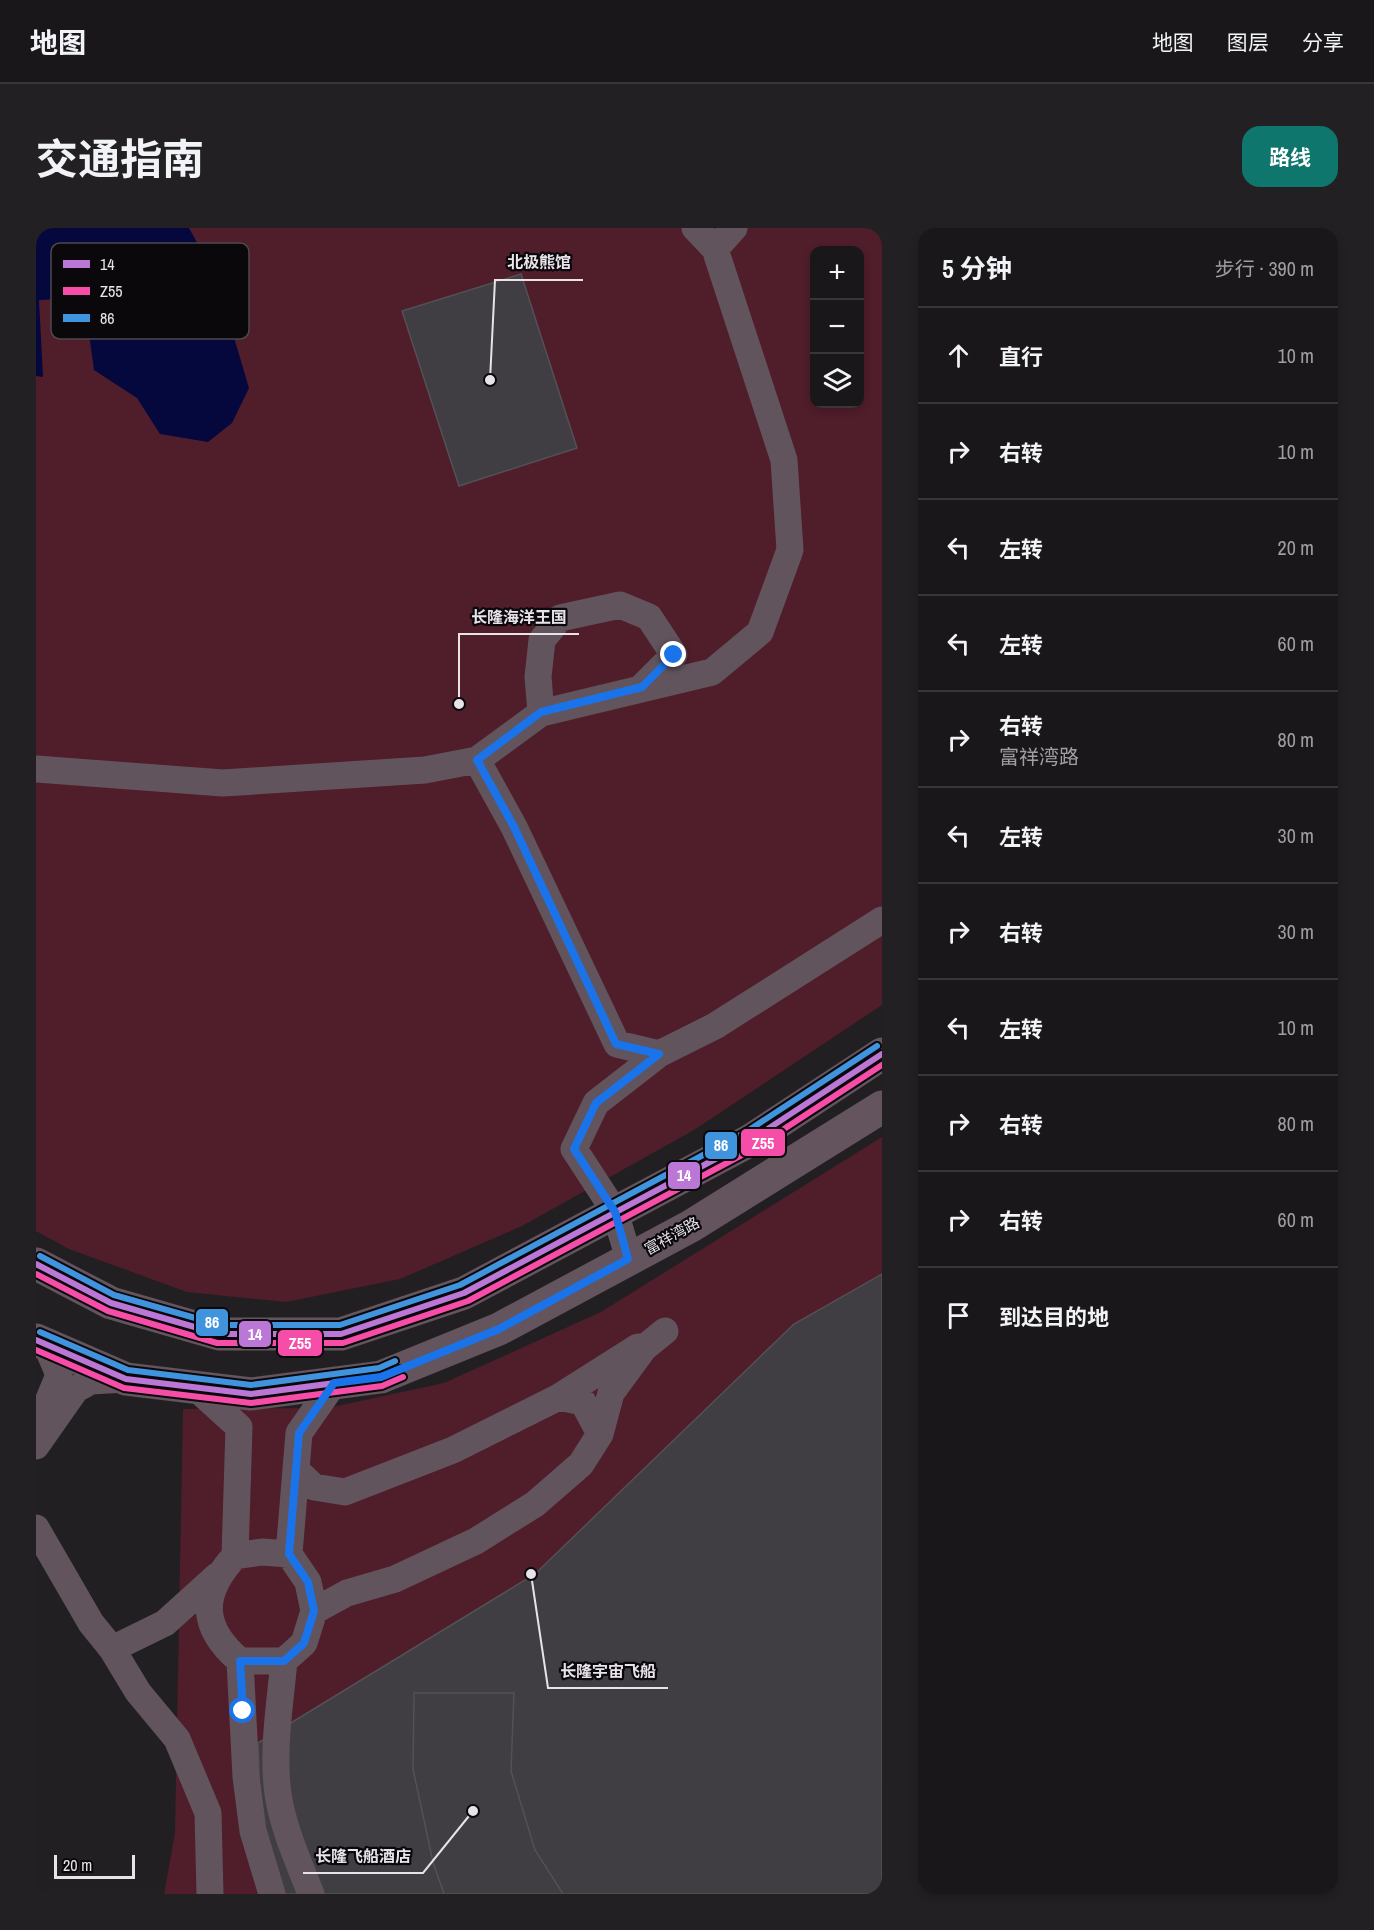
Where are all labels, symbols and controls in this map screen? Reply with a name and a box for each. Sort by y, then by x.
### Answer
text: 地图 [30,24,86,62]
text: 地图 [1152,28,1194,57]
text: 图层 [1227,28,1269,57]
text: 分享 [1302,28,1344,57]
button: 路线 [1242,126,1338,187]
text: 交通指南 [36,131,204,187]
legend [51,243,249,339]
callout: 北极熊馆 [495,246,583,280]
map controls [810,246,864,408]
button: + [810,246,864,300]
text: 北极熊馆 [507,251,571,273]
text: 5 分钟 [942,251,1012,286]
text: 14 [100,253,115,275]
text: 步行 · 390 m [1215,255,1314,282]
text: Z55 [100,280,123,302]
button: − [810,300,864,354]
text: 86 [100,307,115,329]
icon: ahead [942,339,975,372]
text: 直行 [999,342,1043,372]
text: 10 m [1278,342,1314,369]
button: layers [810,354,864,408]
icon: right [942,435,975,468]
text: 右转 [999,438,1043,468]
text: 10 m [1278,438,1314,465]
icon: left [942,531,975,564]
text: 左转 [999,534,1043,564]
text: 20 m [1278,534,1314,561]
callout: 长隆海洋王国 [459,600,579,634]
text: 长隆海洋王国 [471,606,567,628]
icon: left [942,627,975,660]
text: 左转 [999,630,1043,660]
text: 60 m [1278,630,1314,657]
route end [660,641,686,667]
text: 右转 [999,711,1043,741]
icon: right [942,723,975,756]
text: 80 m [1278,726,1314,753]
text: 富祥湾路 [999,743,1079,770]
icon: left [942,819,975,852]
text: 左转 [999,822,1043,852]
text: 30 m [1278,822,1314,849]
icon: right [942,915,975,948]
text: 右转 [999,918,1043,948]
text: 30 m [1278,918,1314,945]
icon: left [942,1011,975,1044]
text: 左转 [999,1014,1043,1044]
text: 10 m [1278,1014,1314,1041]
icon: right [942,1107,975,1140]
text: 右转 [999,1110,1043,1140]
text: 80 m [1278,1110,1314,1137]
line badge: Z55 [740,1128,786,1157]
line badge: 86 [704,1131,738,1160]
text: Z55 [752,1132,774,1154]
text: 86 [714,1134,728,1156]
line badge: 14 [667,1161,701,1190]
text: 14 [677,1164,692,1186]
icon: right [942,1203,975,1236]
text: 右转 [999,1206,1043,1236]
text: 60 m [1278,1206,1314,1233]
street label: 富祥湾路 [640,1212,703,1259]
icon: arrive [942,1299,975,1332]
text: 到达目的地 [999,1302,1109,1332]
line badge: 86 [195,1308,229,1337]
text: 86 [205,1311,219,1333]
line badge: 14 [238,1320,272,1348]
text: 14 [248,1323,263,1345]
line badge: Z55 [277,1329,323,1357]
text: Z55 [289,1332,311,1354]
callout: 长隆宇宙飞船 [548,1654,668,1688]
text: 长隆宇宙飞船 [560,1660,656,1682]
route start [229,1697,255,1723]
callout: 长隆飞船酒店 [303,1839,423,1873]
text: 长隆飞船酒店 [315,1845,411,1867]
scale bar [54,1852,135,1880]
text: 20 m [63,1854,92,1876]

